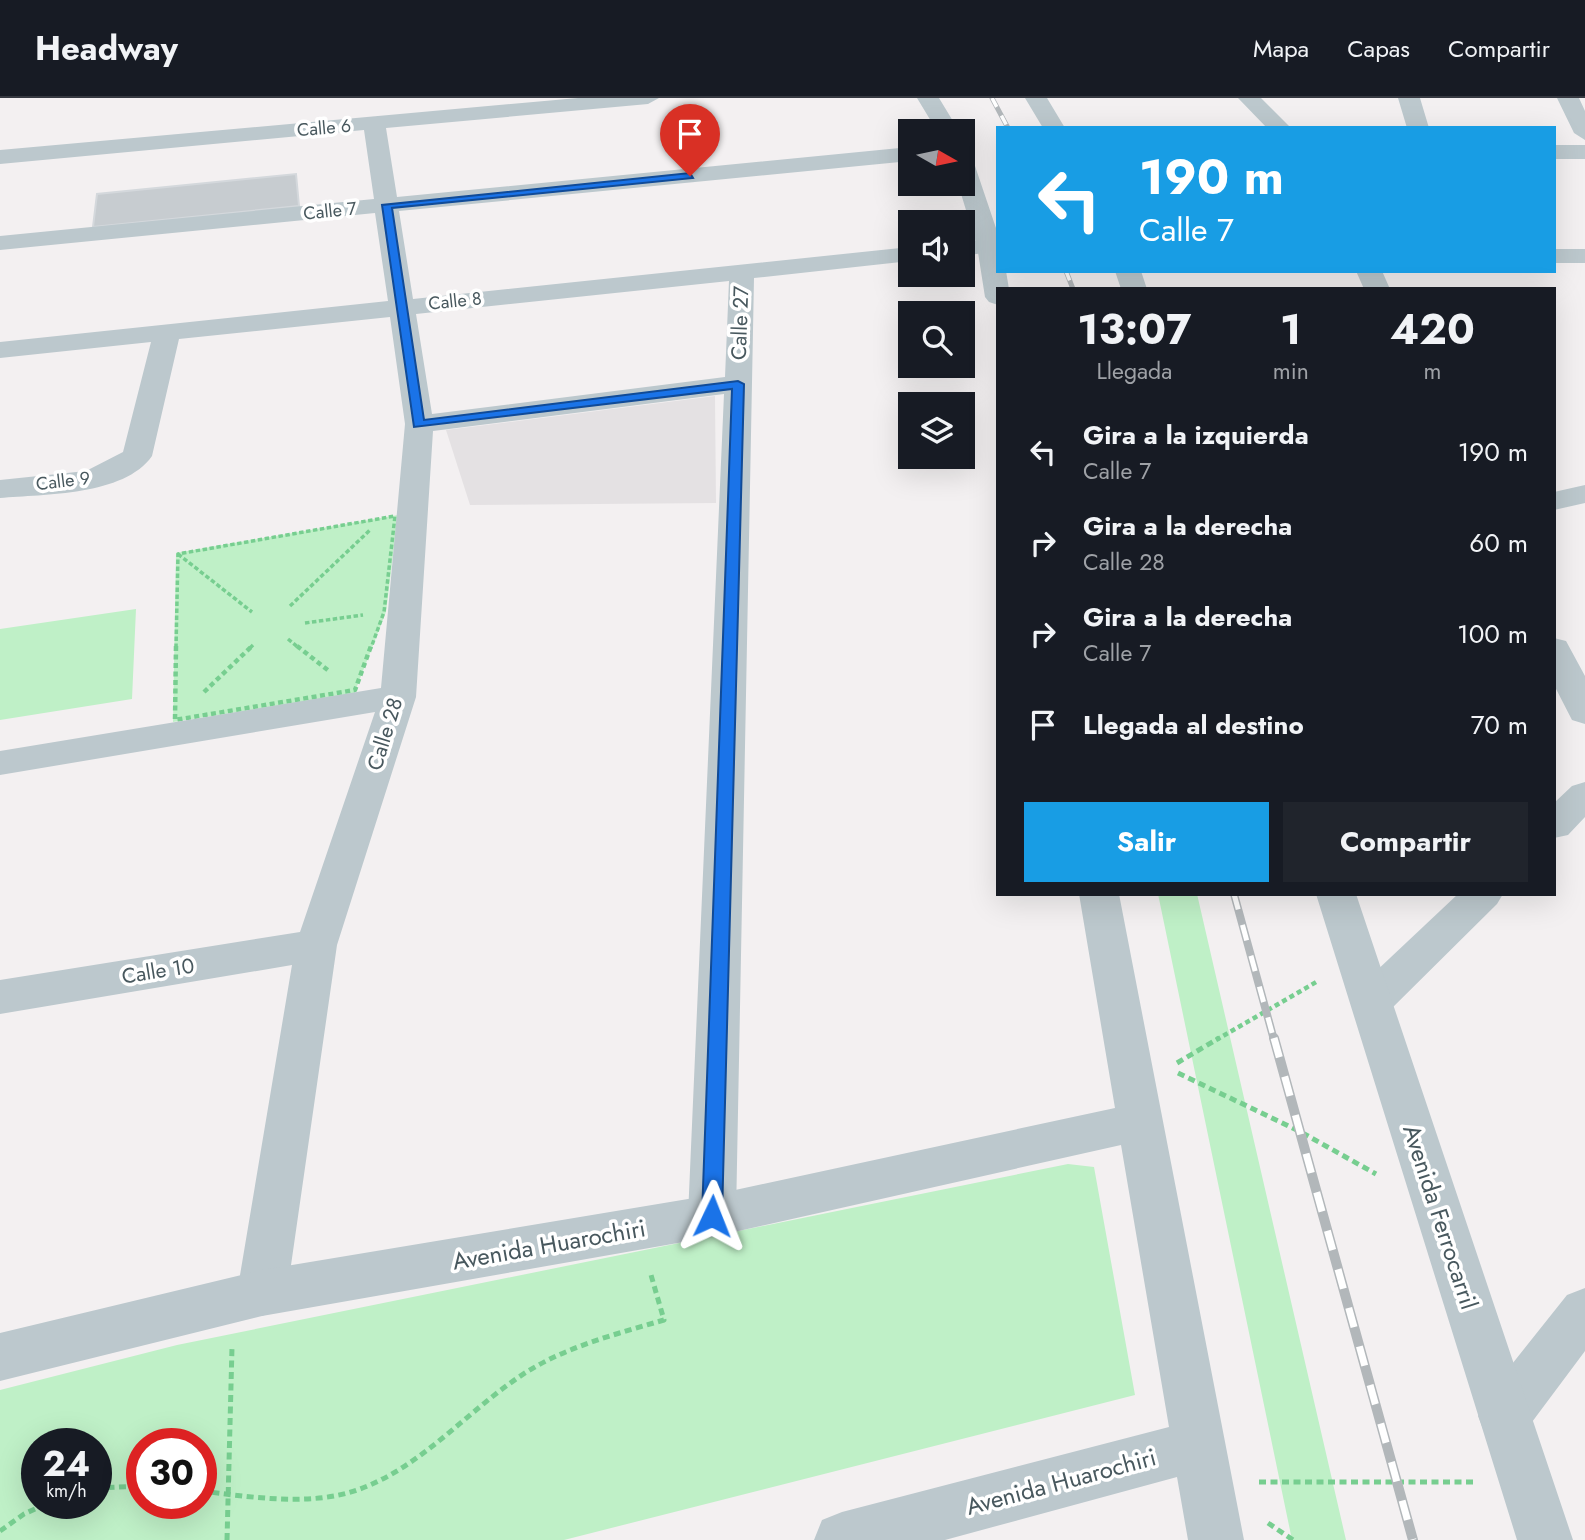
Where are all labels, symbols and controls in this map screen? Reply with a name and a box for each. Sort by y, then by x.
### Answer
text: Headway [35,25,178,72]
text: Mapa [1253,31,1309,66]
text: Capas [1347,31,1410,66]
text: Compartir [1448,31,1550,66]
pin [660,104,720,176]
street label: Calle 6 [296,113,352,143]
icon: arrive [671,115,709,153]
north arrow [898,119,975,196]
map controls [898,119,975,469]
text: 190 m [1139,142,1284,212]
icon: left [1024,154,1115,245]
street label: Calle 7 [302,195,358,227]
text: Calle 7 [1139,207,1234,253]
button: sound [898,210,975,287]
street label: Calle 8 [427,285,483,317]
street label: Calle 27 [724,285,756,361]
text: 13:07 [1077,299,1191,360]
text: 1 [1280,299,1301,360]
text: 420 [1390,299,1475,360]
button: search [898,301,975,378]
text: Llegada [1096,354,1172,388]
text: min [1273,354,1309,388]
text: m [1423,354,1441,388]
button: layers [898,392,975,469]
text: Gira a la izquierda [1083,416,1309,454]
icon: left [1024,433,1062,471]
text: 190 m [1458,433,1528,471]
text: Calle 7 [1083,454,1151,488]
street label: Calle 9 [34,465,92,497]
text: Gira a la derecha [1083,507,1292,545]
icon: right [1024,524,1062,562]
text: 60 m [1469,524,1528,562]
text: Calle 28 [1083,545,1165,579]
text: Gira a la derecha [1083,598,1292,636]
icon: right [1024,615,1062,653]
text: 100 m [1457,615,1528,653]
text: Calle 7 [1083,636,1151,670]
street label: Calle 28 [360,694,410,774]
icon: arrive [1024,706,1062,744]
text: Llegada al destino [1083,706,1304,744]
text: 70 m [1471,706,1528,744]
button: Salir [1024,802,1269,882]
button: Compartir [1283,802,1528,882]
street label: Calle 10 [119,950,197,992]
street label: Avenida Ferrocarril [1394,1120,1487,1314]
position arrow [675,1179,749,1253]
street label: Avenida Huarochiri [450,1210,648,1279]
speed limit sign: 30 [126,1428,217,1519]
text: 24 [43,1439,90,1489]
street label: Avenida Huarochiri [962,1439,1160,1524]
text: km/h [46,1478,87,1504]

